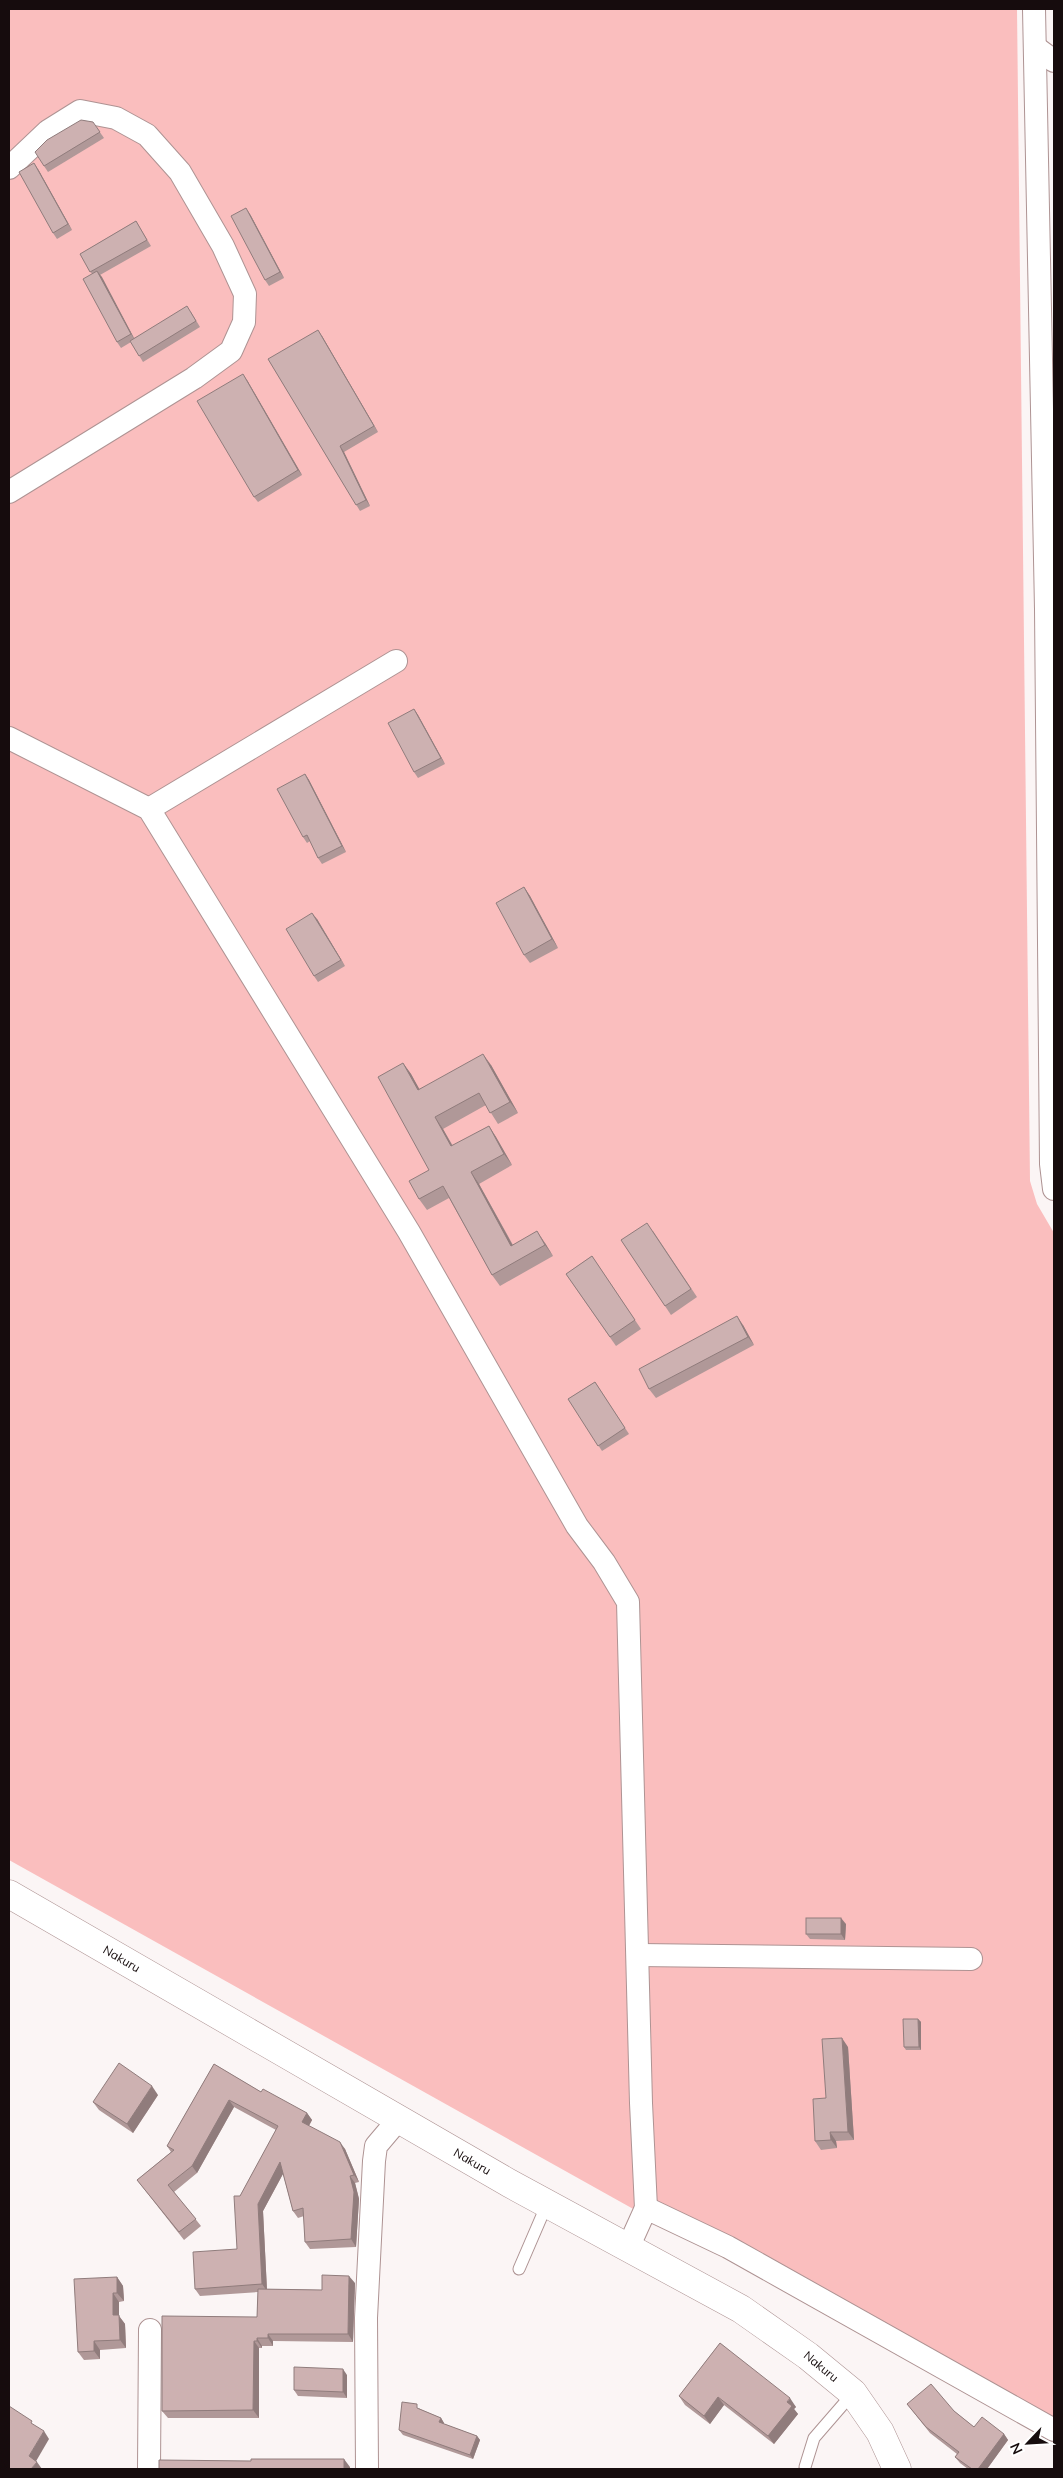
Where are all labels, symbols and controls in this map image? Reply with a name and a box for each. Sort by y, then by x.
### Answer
street label: Nakuru [100,1942,143,1975]
street label: Nakuru [451,2145,494,2178]
street label: Nakuru [801,2347,842,2385]
north arrow [1003,2418,1053,2468]
text: N [1006,2440,1027,2457]

